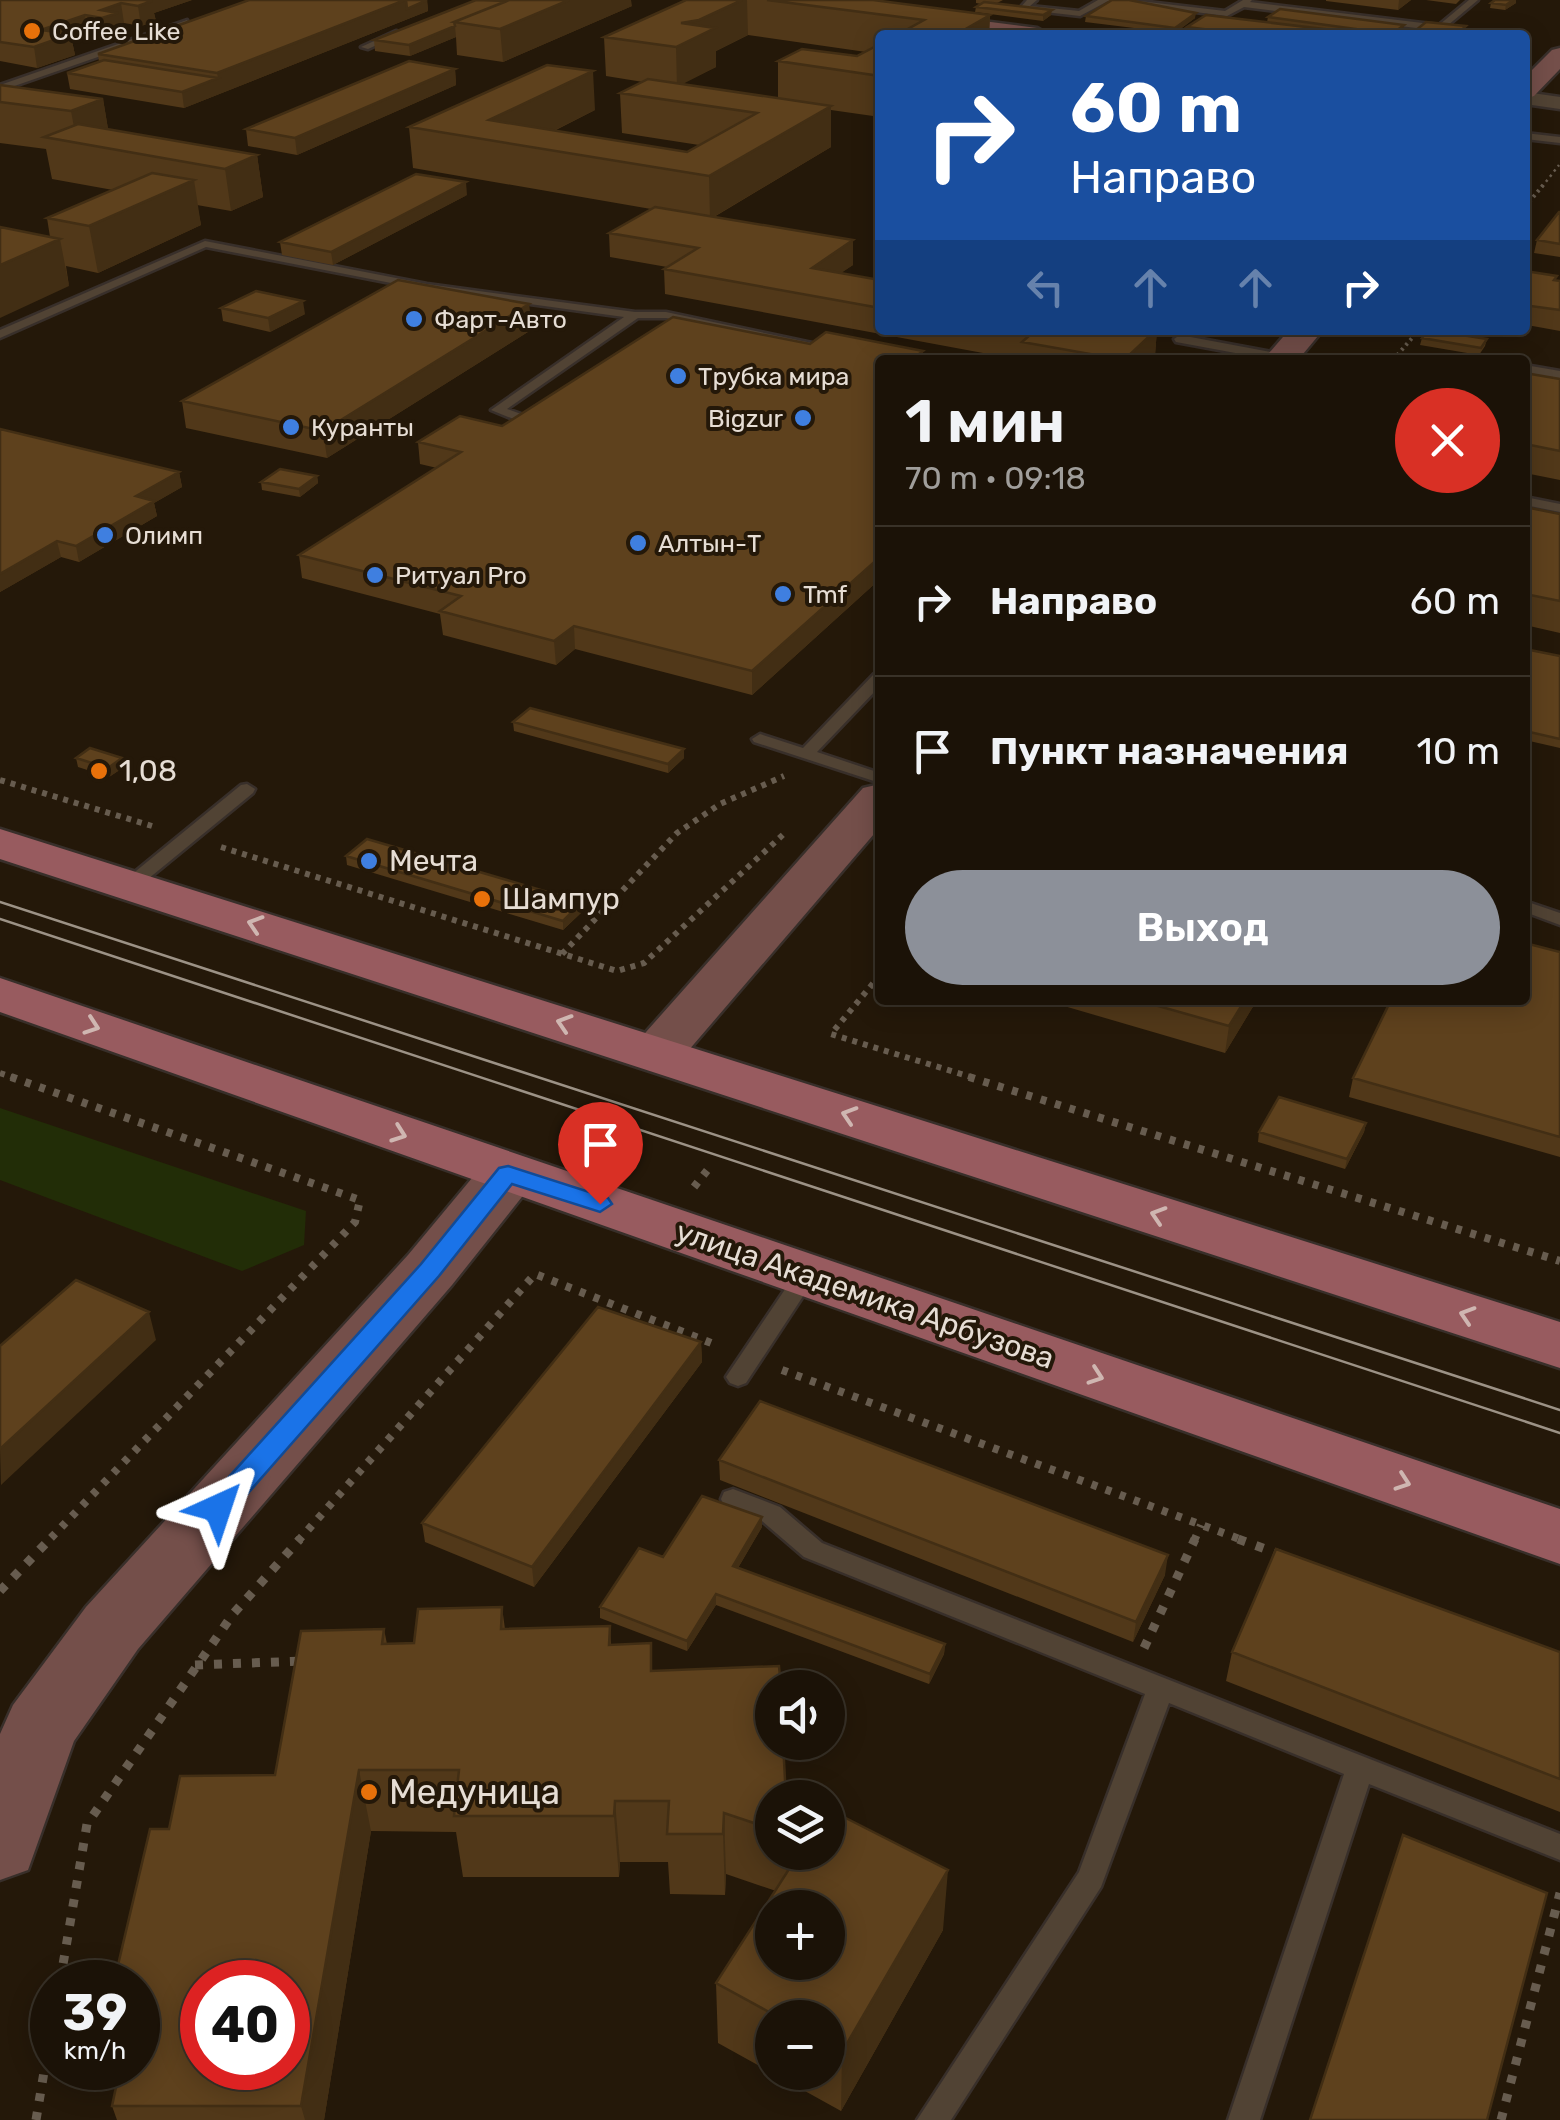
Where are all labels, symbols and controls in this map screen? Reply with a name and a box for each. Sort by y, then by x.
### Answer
place label: Coffee Like [52,17,180,46]
marker: Coffee Like [21,20,43,42]
text: 60 m [1070,67,1242,150]
icon: right [905,70,1035,200]
text: Направо [1070,151,1256,204]
icon: left [1018,260,1073,315]
icon: ahead [1123,260,1178,315]
icon: ahead [1228,260,1283,315]
icon: right [1333,260,1388,315]
place label: Фарт-Авто [434,305,567,334]
marker: Фарт-Авто [403,308,425,330]
place label: Трубка мира [698,362,849,391]
marker: Трубка мира [667,365,689,387]
text: 1 мин [905,386,1065,457]
button: close [1395,388,1500,493]
place label: Bigzur [708,404,783,433]
marker: Bigzur [792,407,814,429]
place label: Куранты [311,413,414,442]
marker: Куранты [280,416,302,438]
text: 70 m · 09:18 [905,459,1086,497]
place label: Олимп [125,521,203,550]
marker: Олимп [94,524,116,546]
place label: Алтын-Т [658,529,762,558]
marker: Алтын-Т [627,532,649,554]
place label: Ритуал Pro [395,561,527,590]
marker: Ритуал Pro [364,564,386,586]
icon: right [905,574,960,629]
text: Направо [990,578,1157,624]
text: 60 m [1410,578,1500,624]
place label: Tmf [803,580,847,609]
marker: Tmf [772,583,794,605]
icon: arrive [905,724,960,779]
text: Пункт назначения [990,728,1349,774]
text: 10 m [1417,728,1500,774]
place label: 1,08 [119,753,177,789]
marker: 1,08 [88,760,110,782]
place label: Мечта [389,843,478,879]
marker: Мечта [358,850,380,872]
button: Выход [905,870,1500,985]
place label: Шампур [502,881,620,917]
marker: Шампур [471,888,493,910]
one-way arrow [247,915,264,935]
one-way arrow [556,1014,573,1035]
one-way arrow [83,1015,100,1035]
pin [558,1102,643,1205]
one-way arrow [841,1106,858,1127]
icon: arrive [573,1117,628,1172]
one-way arrow [389,1122,406,1143]
one-way arrow [1150,1206,1167,1226]
street label: улица Академика Арбузова [671,1213,1059,1377]
one-way arrow [1460,1306,1477,1326]
one-way arrow [1087,1364,1104,1384]
position arrow [166,1456,270,1560]
one-way arrow [1394,1470,1411,1491]
map controls [755,1670,845,2090]
button: sound [755,1670,845,1760]
place label: Медуница [389,1771,560,1813]
button: layers [755,1780,845,1870]
marker: Медуница [358,1781,380,1803]
button: + [755,1890,845,1980]
speed limit sign: 40 [180,1960,310,2090]
text: 39 [63,1983,128,2043]
button: − [755,2000,845,2090]
text: km/h [64,2036,126,2065]

